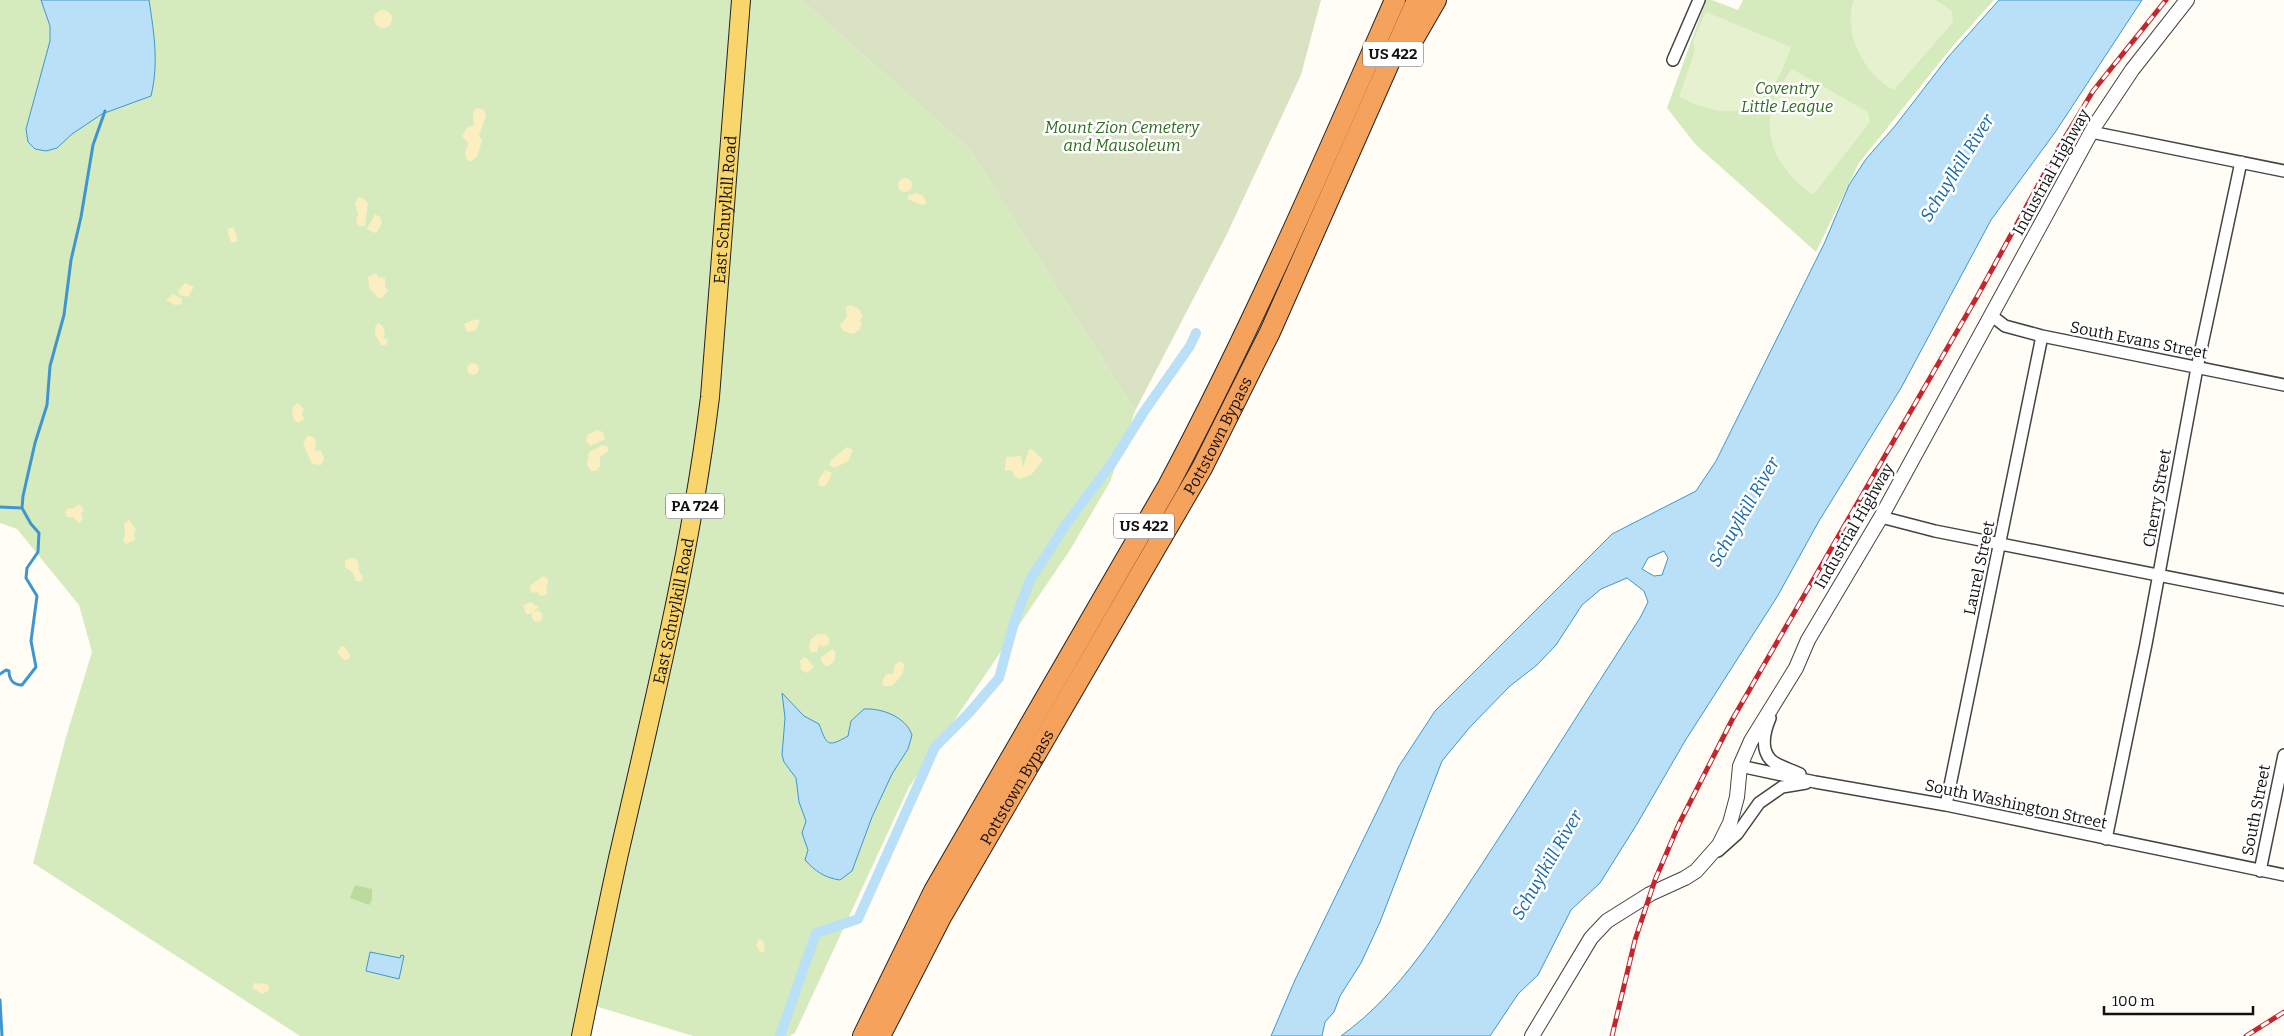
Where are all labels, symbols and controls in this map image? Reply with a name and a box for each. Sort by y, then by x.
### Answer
road number: US 422 [1363,42,1423,66]
park label: Coventry Little League [1741,79,1833,116]
street label: Industrial Highway [2008,105,2094,239]
water label: Schuylkill River [1915,110,1999,226]
park label: Mount Zion Cemetery and Mausoleum [1045,118,1200,155]
street label: East Schuylkill Road [709,134,740,285]
street label: South Evans Street [2069,317,2210,363]
street label: Pottstown Bypass [1179,373,1256,498]
street label: Cherry Street [2139,447,2175,549]
water label: Schuylkill River [1704,453,1784,571]
street label: Industrial Highway [1810,459,1898,592]
road number: PA 724 [666,494,724,518]
road number: US 422 [1114,514,1174,538]
street label: Laurel Street [1960,519,1998,617]
street label: East Schuylkill Road [649,536,697,686]
street label: Pottstown Bypass [976,726,1057,848]
street label: South Street [2238,763,2274,857]
street label: South Washington Street [1923,775,2109,833]
water label: Schuylkill River [1507,806,1587,924]
scale bar [2104,984,2253,1016]
text: 100 m [2112,992,2155,1010]

